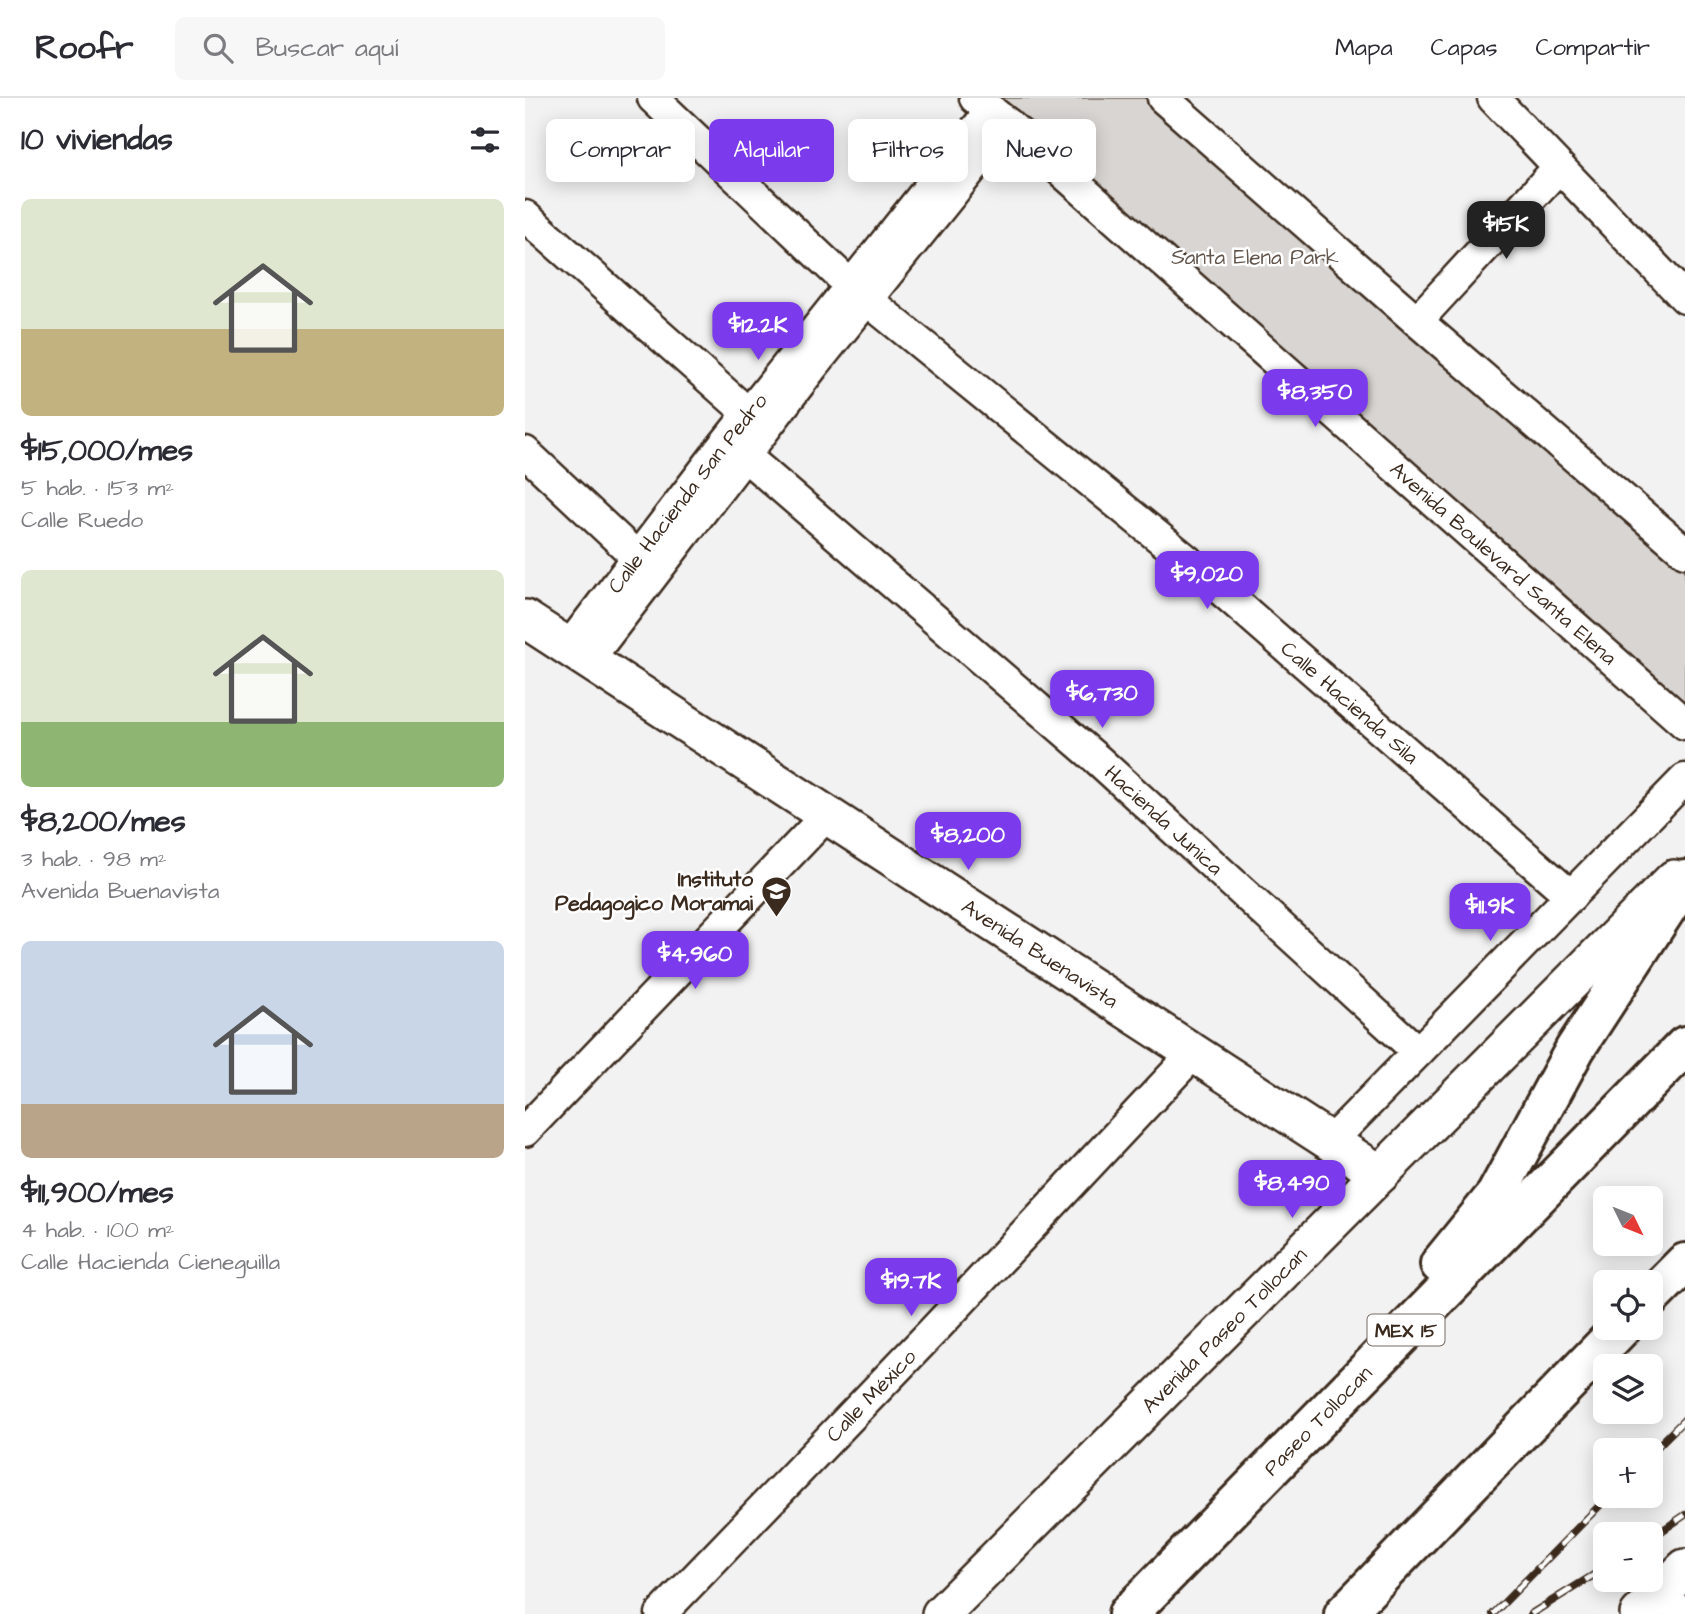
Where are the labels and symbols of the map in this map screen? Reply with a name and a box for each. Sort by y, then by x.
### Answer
pin: $15K [1465,202,1547,261]
park label: Santa Elena Park [1171,243,1339,272]
pin: $12.2K [701,302,815,362]
pin: $8,350 [1258,370,1372,429]
street label: Calle Hacienda San Pedro [601,387,774,600]
street label: Avenida Boulevard Santa Elena [1383,455,1623,672]
pin: $9,020 [1150,552,1264,611]
street label: Calle Hacienda Sila [1274,635,1425,771]
pin: $6,730 [1045,670,1159,730]
street label: Hacienda Junica [1098,759,1229,882]
pin: $8,200 [911,812,1025,872]
place label: Instituto Pedagogico Moramai [555,865,754,920]
school or university icon: Instituto Pedagogico Moramai [759,874,793,918]
pin: $11.9K [1433,884,1547,943]
street label: Avenida Buenavista [956,892,1124,1015]
pin: $4,960 [638,932,752,991]
pin: $8,490 [1235,1160,1349,1220]
north arrow [1593,1186,1663,1256]
street label: Avenida Paseo Tollocan [1135,1241,1314,1420]
pin: $19.7K [854,1258,968,1318]
road number: MEX 15 [1367,1314,1445,1346]
street label: Calle México [820,1343,923,1449]
street label: Paseo Tollocan [1257,1359,1379,1482]

